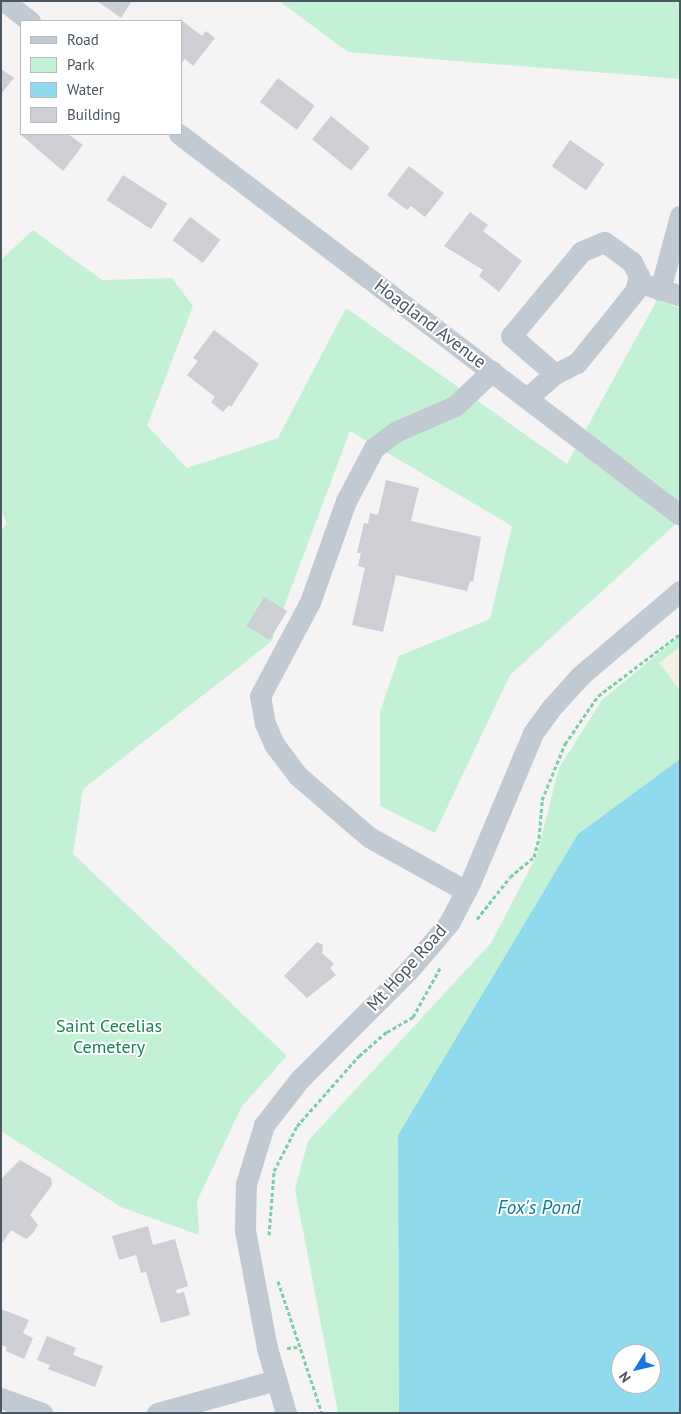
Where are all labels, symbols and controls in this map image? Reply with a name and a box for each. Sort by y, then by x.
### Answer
legend [20,20,182,135]
text: Road [67,30,99,49]
text: Park [67,55,95,74]
text: Water [67,80,104,99]
text: Building [67,105,121,124]
street label: Hoagland Avenue [370,275,490,373]
street label: Mt Hope Road [363,920,451,1016]
park label: Saint Cecelias Cemetery [56,1016,162,1058]
water label: Fox's Pond [497,1197,581,1219]
north arrow [611,1344,661,1394]
text: N [615,1368,635,1386]

